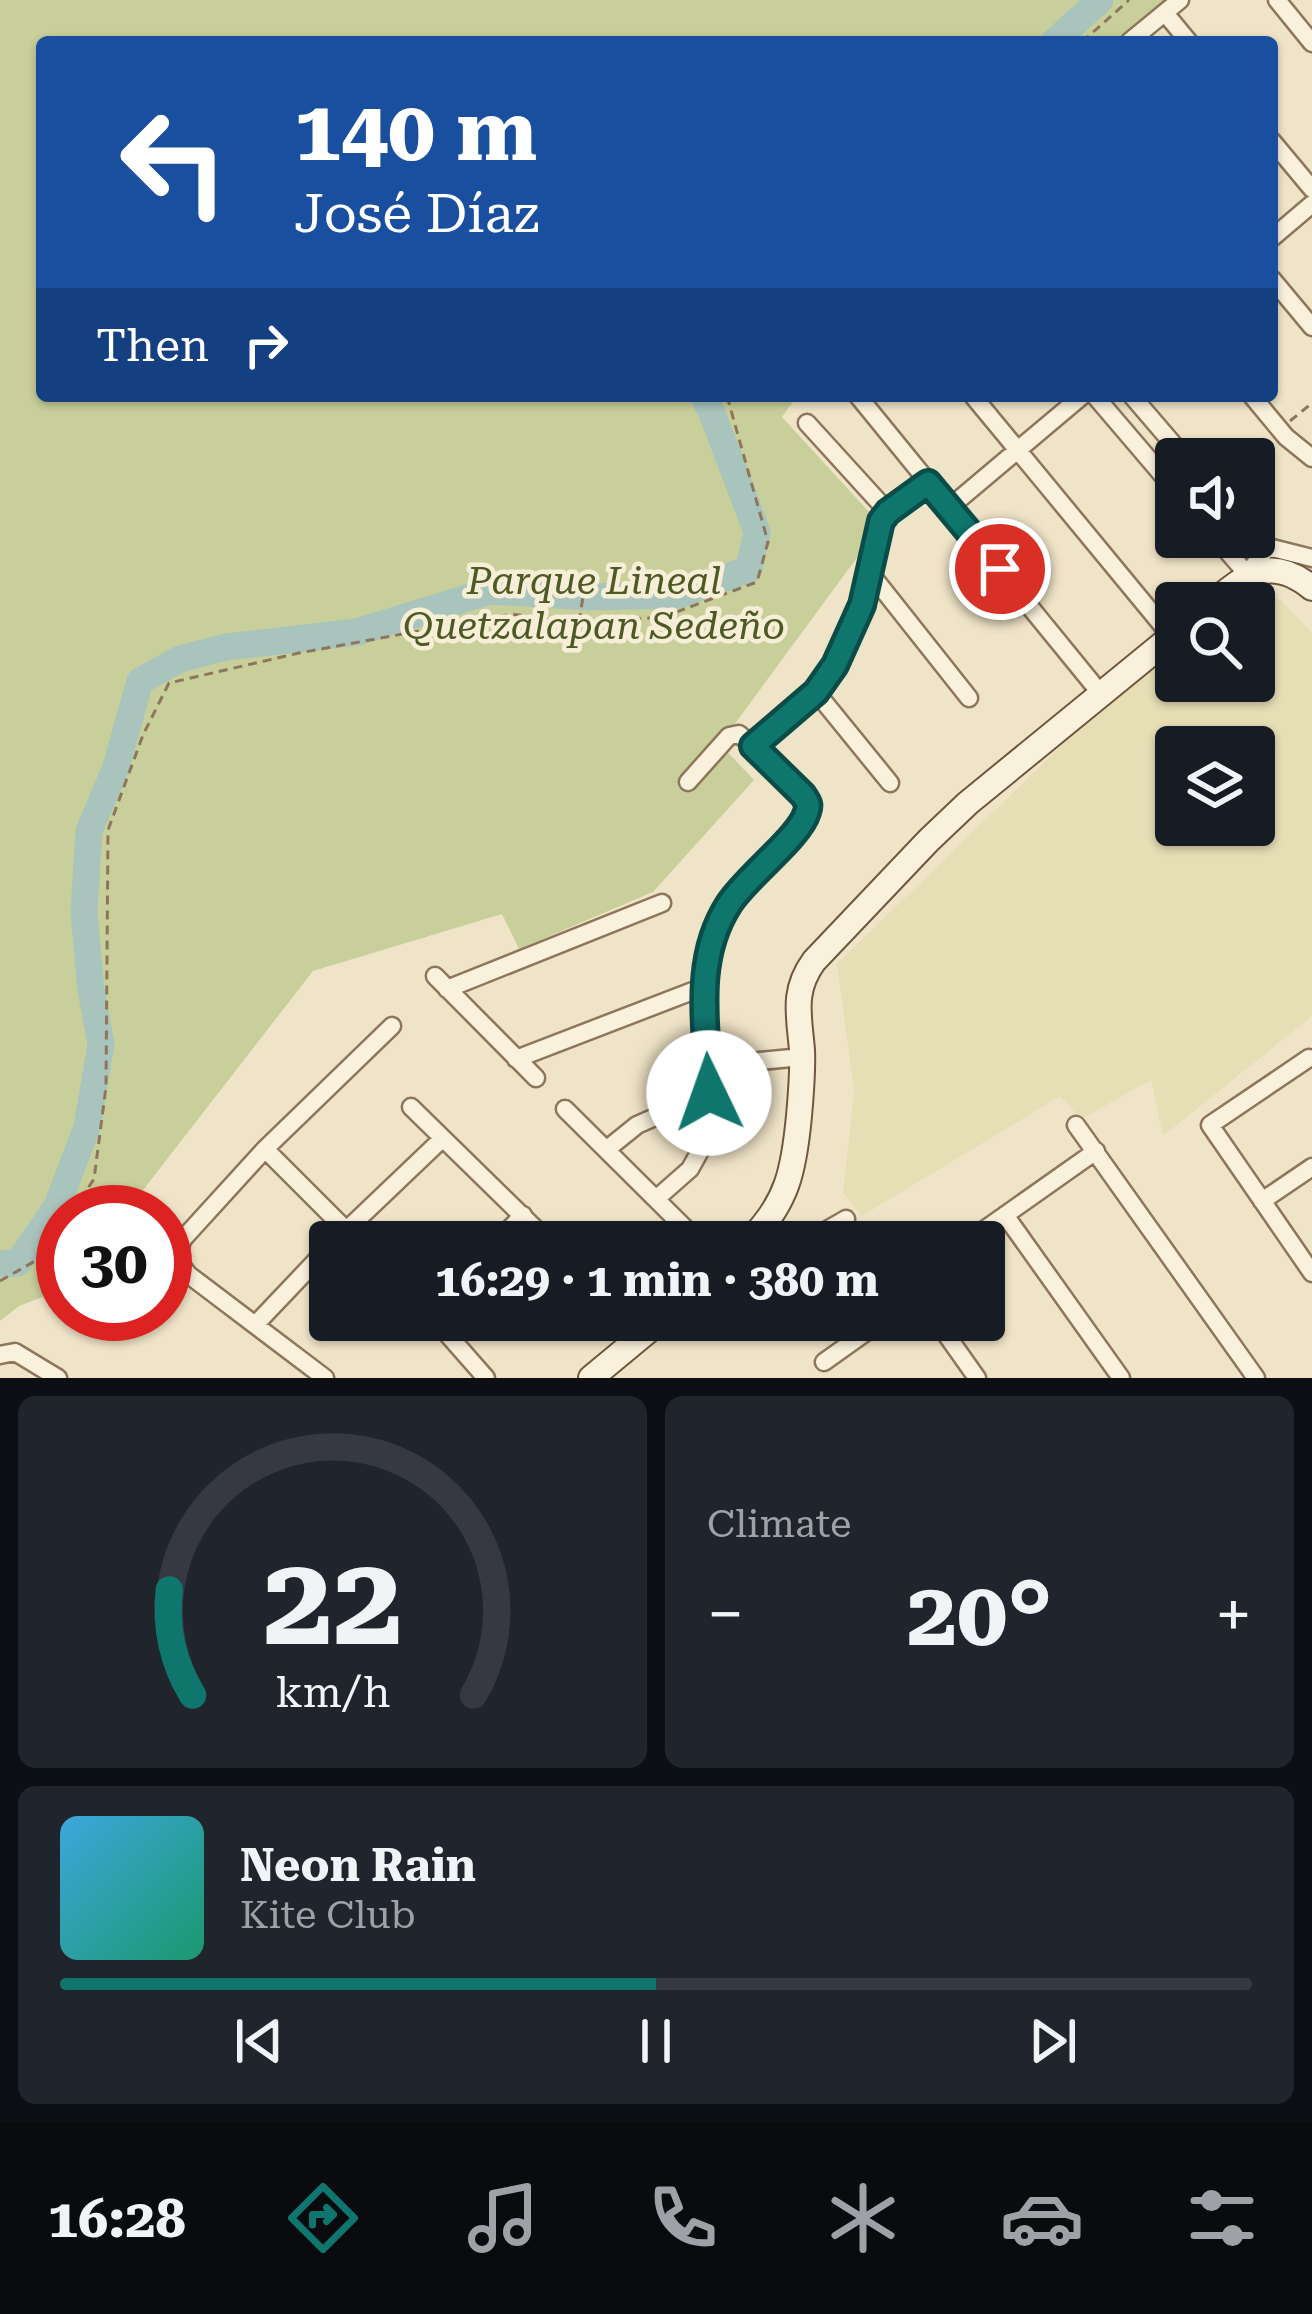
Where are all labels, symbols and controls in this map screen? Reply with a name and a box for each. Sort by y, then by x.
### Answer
text: 140 m [294,82,537,180]
icon: left [96,84,252,240]
text: José Díaz [294,182,539,245]
icon: right [233,312,299,378]
text: Then [96,319,209,372]
map controls [1155,438,1275,846]
button: sound [1155,438,1275,558]
pin [949,518,1051,620]
icon: arrive [967,536,1033,602]
park label: Parque Lineal Quetzalapan Sedeño [403,558,785,649]
button: search [1155,582,1275,702]
button: layers [1155,726,1275,846]
position arrow [646,1030,772,1156]
speed limit sign: 30 [36,1185,192,1341]
text: 16:29 · 1 min · 380 m [435,1254,879,1307]
text: Climate [707,1501,851,1547]
text: 22 [263,1528,402,1674]
text: 20° [907,1562,1052,1667]
text: − [707,1576,744,1653]
text: + [1215,1576,1252,1653]
text: km/h [275,1667,390,1717]
text: Neon Rain [240,1839,476,1892]
text: Kite Club [240,1892,416,1938]
icon: previous [226,2008,292,2074]
icon: pause [623,2008,689,2074]
icon: next [1020,2008,1086,2074]
icon: directions [281,2176,365,2260]
icon: music [461,2176,545,2260]
icon: phone [641,2176,725,2260]
icon: climate [821,2176,905,2260]
icon: car [1000,2176,1084,2260]
icon: filters [1180,2176,1264,2260]
text: 16:28 [48,2187,186,2250]

